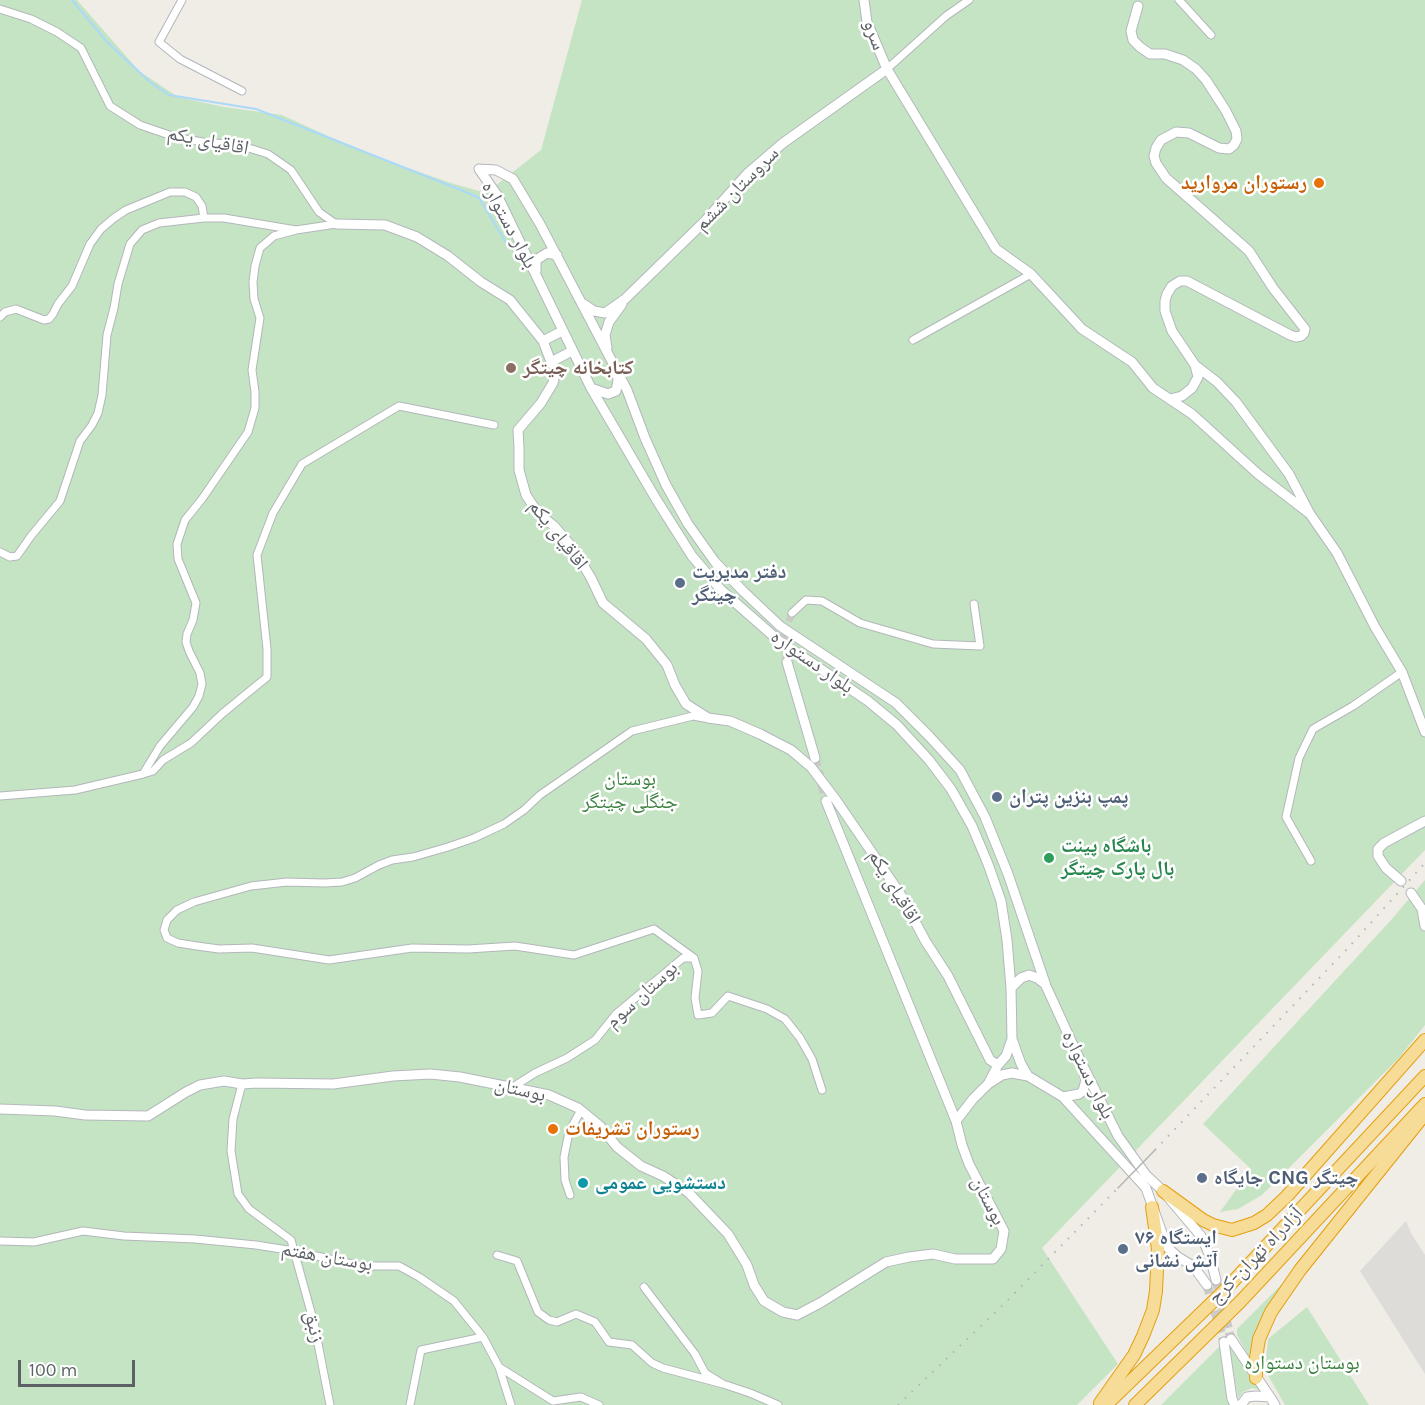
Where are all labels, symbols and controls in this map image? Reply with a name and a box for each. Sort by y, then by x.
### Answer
street label: سرو [857,17,891,53]
street label: اقاقیای یکم [165,121,251,161]
street label: سروستان ششم [690,142,784,236]
place label: رستوران مروارید [1181,171,1307,195]
marker: رستوران مروارید [1312,176,1326,190]
street label: بلوار دستواره [476,177,542,273]
place label: کتابخانه چیتگر [523,356,634,380]
marker: کتابخانه چیتگر [504,361,518,375]
street label: اقاقیای یکم [523,495,593,575]
place label: دفتر مدیریت چیتگر [692,560,787,607]
marker: دفتر مدیریت چیتگر [673,576,687,590]
street label: بلوار دستواره [766,625,858,699]
park label: بوستان جنگلی چیتگر [582,767,678,814]
place label: پمپ بنزین پتران [1009,785,1128,809]
marker: پمپ بنزین پتران [990,790,1004,804]
place label: باشگاه پینت بال پارک چیتگر [1061,834,1174,881]
street label: اقاقیای یکم [862,845,926,929]
marker: باشگاه پینت بال پارک چیتگر [1042,851,1056,865]
street label: بوستان سوم [601,956,683,1034]
street label: بلوار دستواره [1056,1027,1120,1123]
street label: بوستان [492,1072,548,1108]
place label: رستوران تشریفات [565,1117,700,1141]
marker: رستوران تشریفات [546,1122,560,1136]
place label: جایگاه CNG چیتگر [1214,1166,1358,1190]
place label: دستشویی عمومی [595,1171,726,1195]
marker: جایگاه CNG چیتگر [1195,1171,1209,1185]
street label: بوستان [966,1172,1010,1230]
marker: دستشویی عمومی [576,1176,590,1190]
street label: آزادراه تهران-کرج [1204,1202,1308,1310]
place label: ایستگاه ۷۶ آتش نشانی [1135,1226,1218,1273]
street label: بوستان هفتم [279,1237,375,1277]
marker: ایستگاه ۷۶ آتش نشانی [1116,1242,1130,1256]
street label: زنبق [299,1309,329,1345]
scale bar [21,1348,138,1386]
park label: بوستان دستواره [1244,1351,1360,1375]
text: 100 m [29,1359,77,1381]

